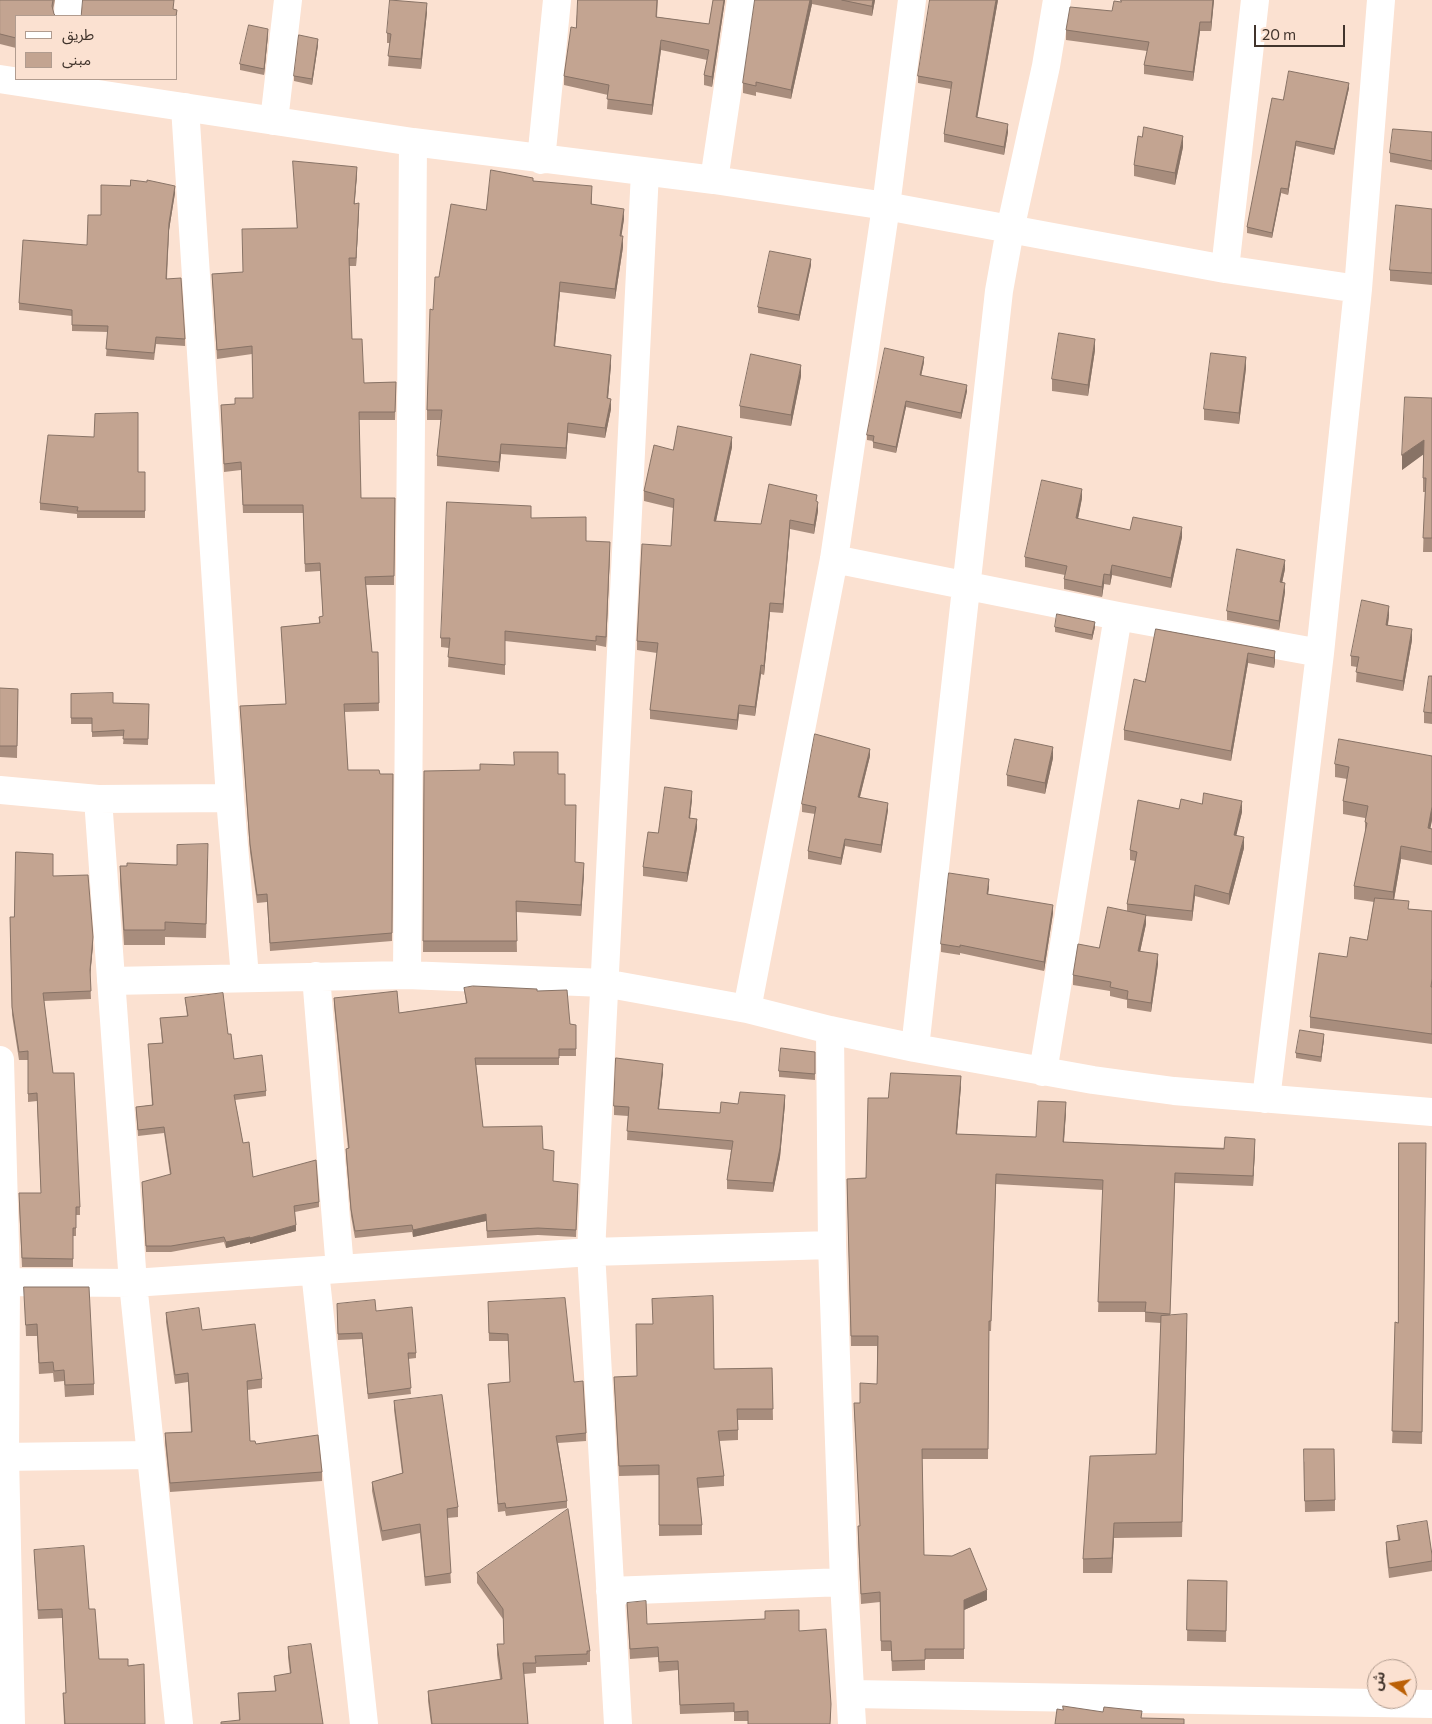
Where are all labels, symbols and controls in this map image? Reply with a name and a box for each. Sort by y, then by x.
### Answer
legend [15,15,178,80]
scale bar [1257,15,1348,47]
text: طريق [62,25,94,43]
text: 20 m [1262,25,1296,43]
text: مبنى [62,50,91,68]
north arrow [1367,1659,1417,1709]
text: ش [1368,1670,1388,1692]

